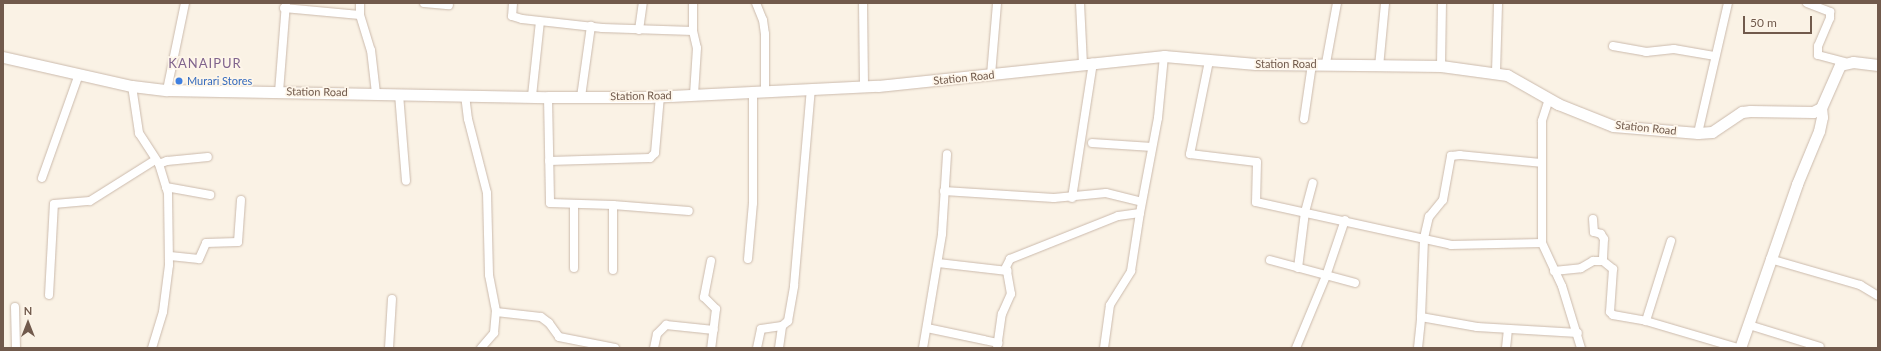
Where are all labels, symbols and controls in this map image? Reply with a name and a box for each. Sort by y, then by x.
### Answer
scale bar [1745,8,1814,34]
text: 50 m [1750,15,1777,30]
district label: KANAIPUR [168,55,242,71]
street label: Station Road [1255,57,1317,71]
street label: Station Road [933,68,995,88]
place label: Murari Stores [187,74,252,88]
marker: Murari Stores [174,76,184,86]
street label: Station Road [286,85,348,99]
street label: Station Road [610,89,672,103]
street label: Station Road [1615,118,1677,138]
north arrow [8,303,48,343]
text: N [24,304,32,317]

